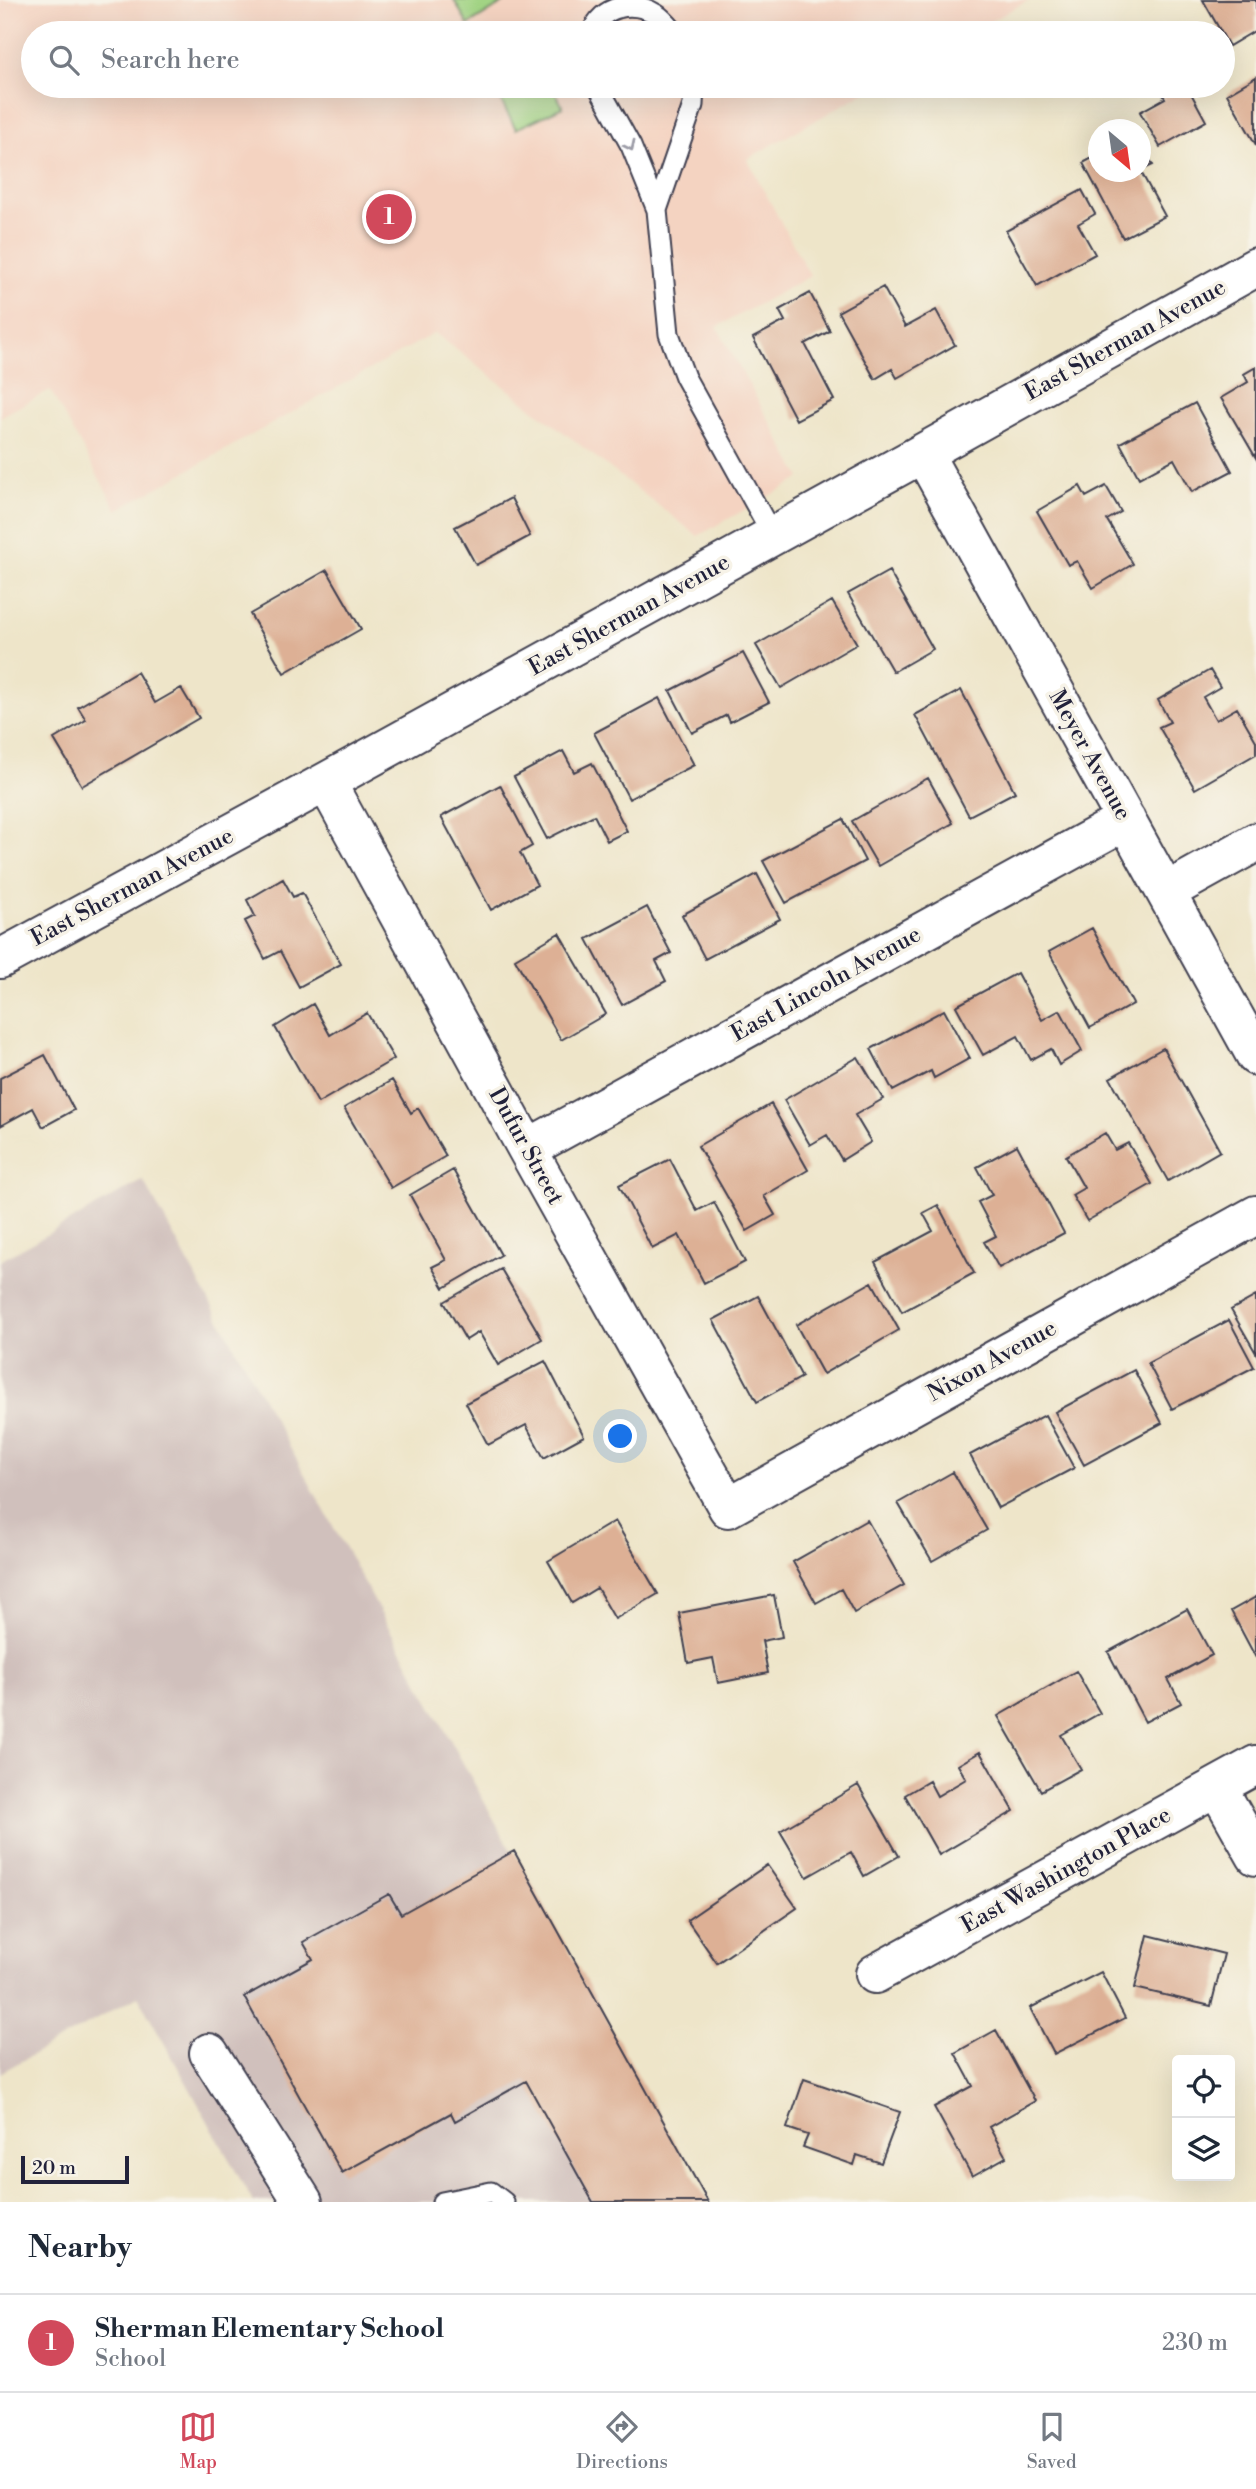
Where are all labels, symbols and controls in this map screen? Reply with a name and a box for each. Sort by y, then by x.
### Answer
search box [21,21,1235,98]
icon: search [45,41,83,79]
text: Search here [101,44,240,76]
north arrow [1088,119,1151,182]
one-way arrow [622,139,636,151]
pin: 1 [366,191,412,243]
street label: East Sherman Avenue [1020,273,1230,407]
street label: East Sherman Avenue [524,548,734,682]
street label: Meyer Avenue [1043,685,1137,825]
street label: East Sherman Avenue [26,822,238,952]
street label: East Lincoln Avenue [726,920,926,1048]
street label: Dufur Street [482,1083,570,1209]
street label: Nixon Avenue [923,1314,1061,1408]
your location [603,1419,637,1453]
street label: East Washington Place [956,1801,1176,1939]
map controls [1172,2055,1235,2181]
button: locate [1172,2055,1235,2118]
button: layers [1172,2118,1235,2181]
scale bar [21,2153,130,2185]
text: 20 m [32,2156,76,2180]
text: Nearby [28,2229,132,2267]
text: Sherman Elementary School [95,2313,444,2345]
text: 1 [45,2329,57,2357]
text: 230 m [1162,2329,1228,2357]
text: School [95,2345,166,2373]
tab: Map [179,2408,217,2474]
tab: Directions [576,2408,668,2474]
tab: Saved [1027,2408,1077,2474]

